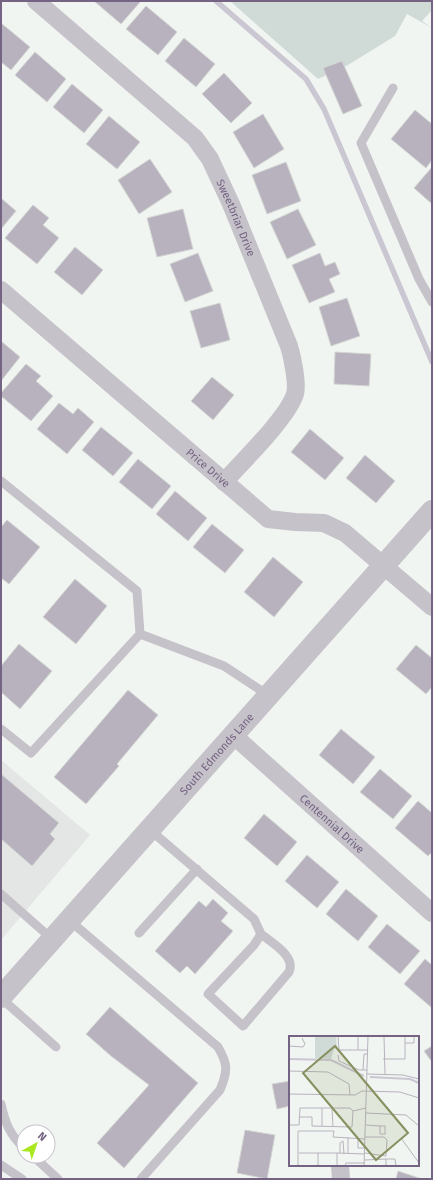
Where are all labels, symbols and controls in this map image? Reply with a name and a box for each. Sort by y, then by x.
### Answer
street label: Sweetbriar Drive [214,177,258,258]
street label: Price Drive [184,445,233,490]
street label: South Edmonds Lane [177,710,256,798]
street label: Centennial Drive [297,791,367,856]
inset map [289,1036,419,1166]
north arrow [16,1124,56,1164]
text: N [35,1129,49,1144]

